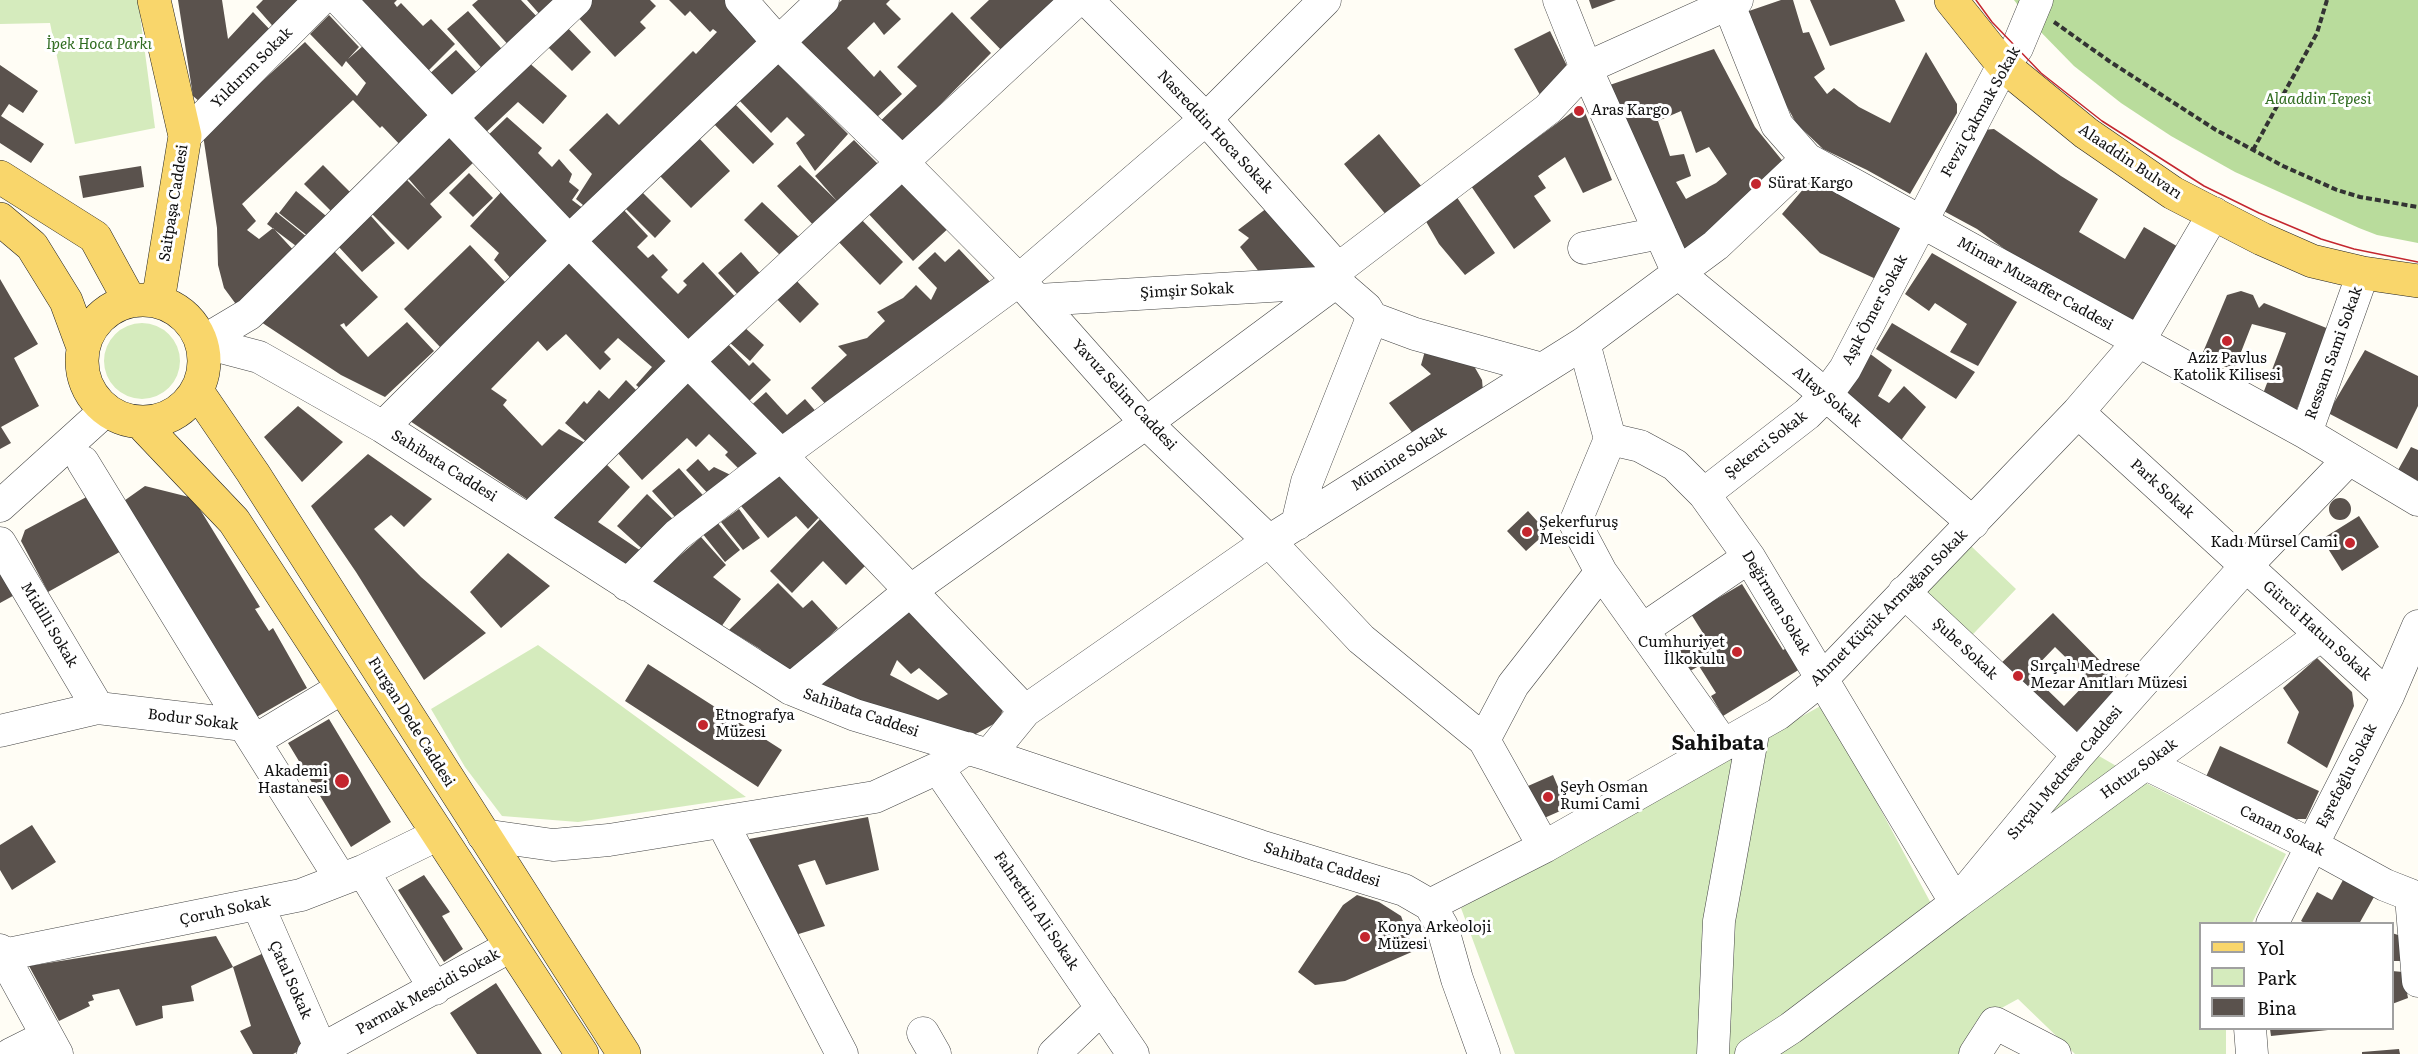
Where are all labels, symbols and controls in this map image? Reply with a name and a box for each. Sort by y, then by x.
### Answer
street label: Yıldırım Sokak [208,24,296,112]
park label: İpek Hoca Parkı [46,36,152,54]
street label: Fevzi Çakmak Sokak [1938,44,2024,180]
street label: Nasreddin Hoca Sokak [1154,67,1276,197]
park label: Alaaddin Tepesi [2265,91,2371,109]
place label: Aras Kargo [1591,102,1670,120]
marker: Aras Kargo [1572,104,1586,118]
street label: Alaaddin Bulvarı [2075,121,2185,203]
street label: Saitpaşa Caddesi [156,143,192,263]
place label: Sürat Kargo [1768,175,1853,193]
marker: Sürat Kargo [1749,177,1763,191]
street label: Mimar Muzaffer Caddesi [1954,234,2116,334]
street label: Aşık Ömer Sokak [1838,252,1912,368]
street label: Şimşir Sokak [1140,280,1234,302]
street label: Ressam Sami Sokak [2302,284,2366,422]
marker: Aziz Pavlus Katolik Kilisesi [2220,334,2234,348]
street label: Yavuz Selim Caddesi [1068,336,1180,454]
place label: Aziz Pavlus Katolik Kilisesi [2173,350,2281,385]
street label: Altay Sokak [1789,363,1865,431]
street label: Şekerci Sokak [1721,407,1811,483]
street label: Mümine Sokak [1348,423,1450,495]
street label: Sahibata Caddesi [388,426,500,506]
street label: Park Sokak [2126,456,2198,522]
place label: Şekerfuruş Mescidi [1539,514,1618,549]
marker: Şekerfuruş Mescidi [1520,525,1534,539]
street label: Ahmet Küçük Armağan Sokak [1807,526,1971,690]
place label: Kadı Mürsel Cami [2211,534,2338,552]
marker: Kadı Mürsel Cami [2343,536,2357,550]
street label: Değirmen Sokak [1738,548,1814,658]
street label: Gürcü Hatun Sokak [2259,577,2375,685]
street label: Midilli Sokak [17,579,81,671]
street label: Şube Sokak [1929,615,2001,683]
place label: Cumhuriyet İlkokulu [1638,634,1725,669]
marker: Cumhuriyet İlkokulu [1730,645,1744,659]
street label: Furgan Dede Caddesi [364,654,458,790]
place label: Sırçalı Medrese Mezar Anıtları Müzesi [2030,658,2188,693]
marker: Sırçalı Medrese Mezar Anıtları Müzesi [2011,669,2025,683]
street label: Sahibata Caddesi [801,685,921,741]
street label: Sırçalı Medrese Caddesi [2004,703,2126,843]
street label: Bodur Sokak [147,706,239,734]
place label: Etnografya Müzesi [715,707,795,742]
marker: Etnografya Müzesi [696,718,710,732]
street label: Eşrefoğlu Sokak [2313,721,2381,831]
district label: Sahibata [1671,731,1765,757]
street label: Hotuz Sokak [2097,735,2181,803]
place label: Akademi Hastanesi [258,763,328,798]
marker: Akademi Hastanesi [333,772,351,790]
place label: Şeyh Osman Rumi Cami [1560,779,1648,814]
marker: Şeyh Osman Rumi Cami [1541,790,1555,804]
street label: Canan Sokak [2237,802,2327,860]
street label: Sahibata Caddesi [1262,839,1382,891]
street label: Fahrettin Ali Sokak [990,848,1082,974]
street label: Çoruh Sokak [178,893,272,929]
place label: Konya Arkeoloji Müzesi [1377,919,1491,954]
legend [2199,922,2394,1030]
marker: Konya Arkeoloji Müzesi [1358,930,1372,944]
text: Yol [2257,934,2285,961]
street label: Çatal Sokak [265,938,315,1022]
street label: Parmak Mescidi Sokak [353,945,503,1039]
text: Park [2257,964,2296,991]
text: Bina [2257,994,2297,1021]

